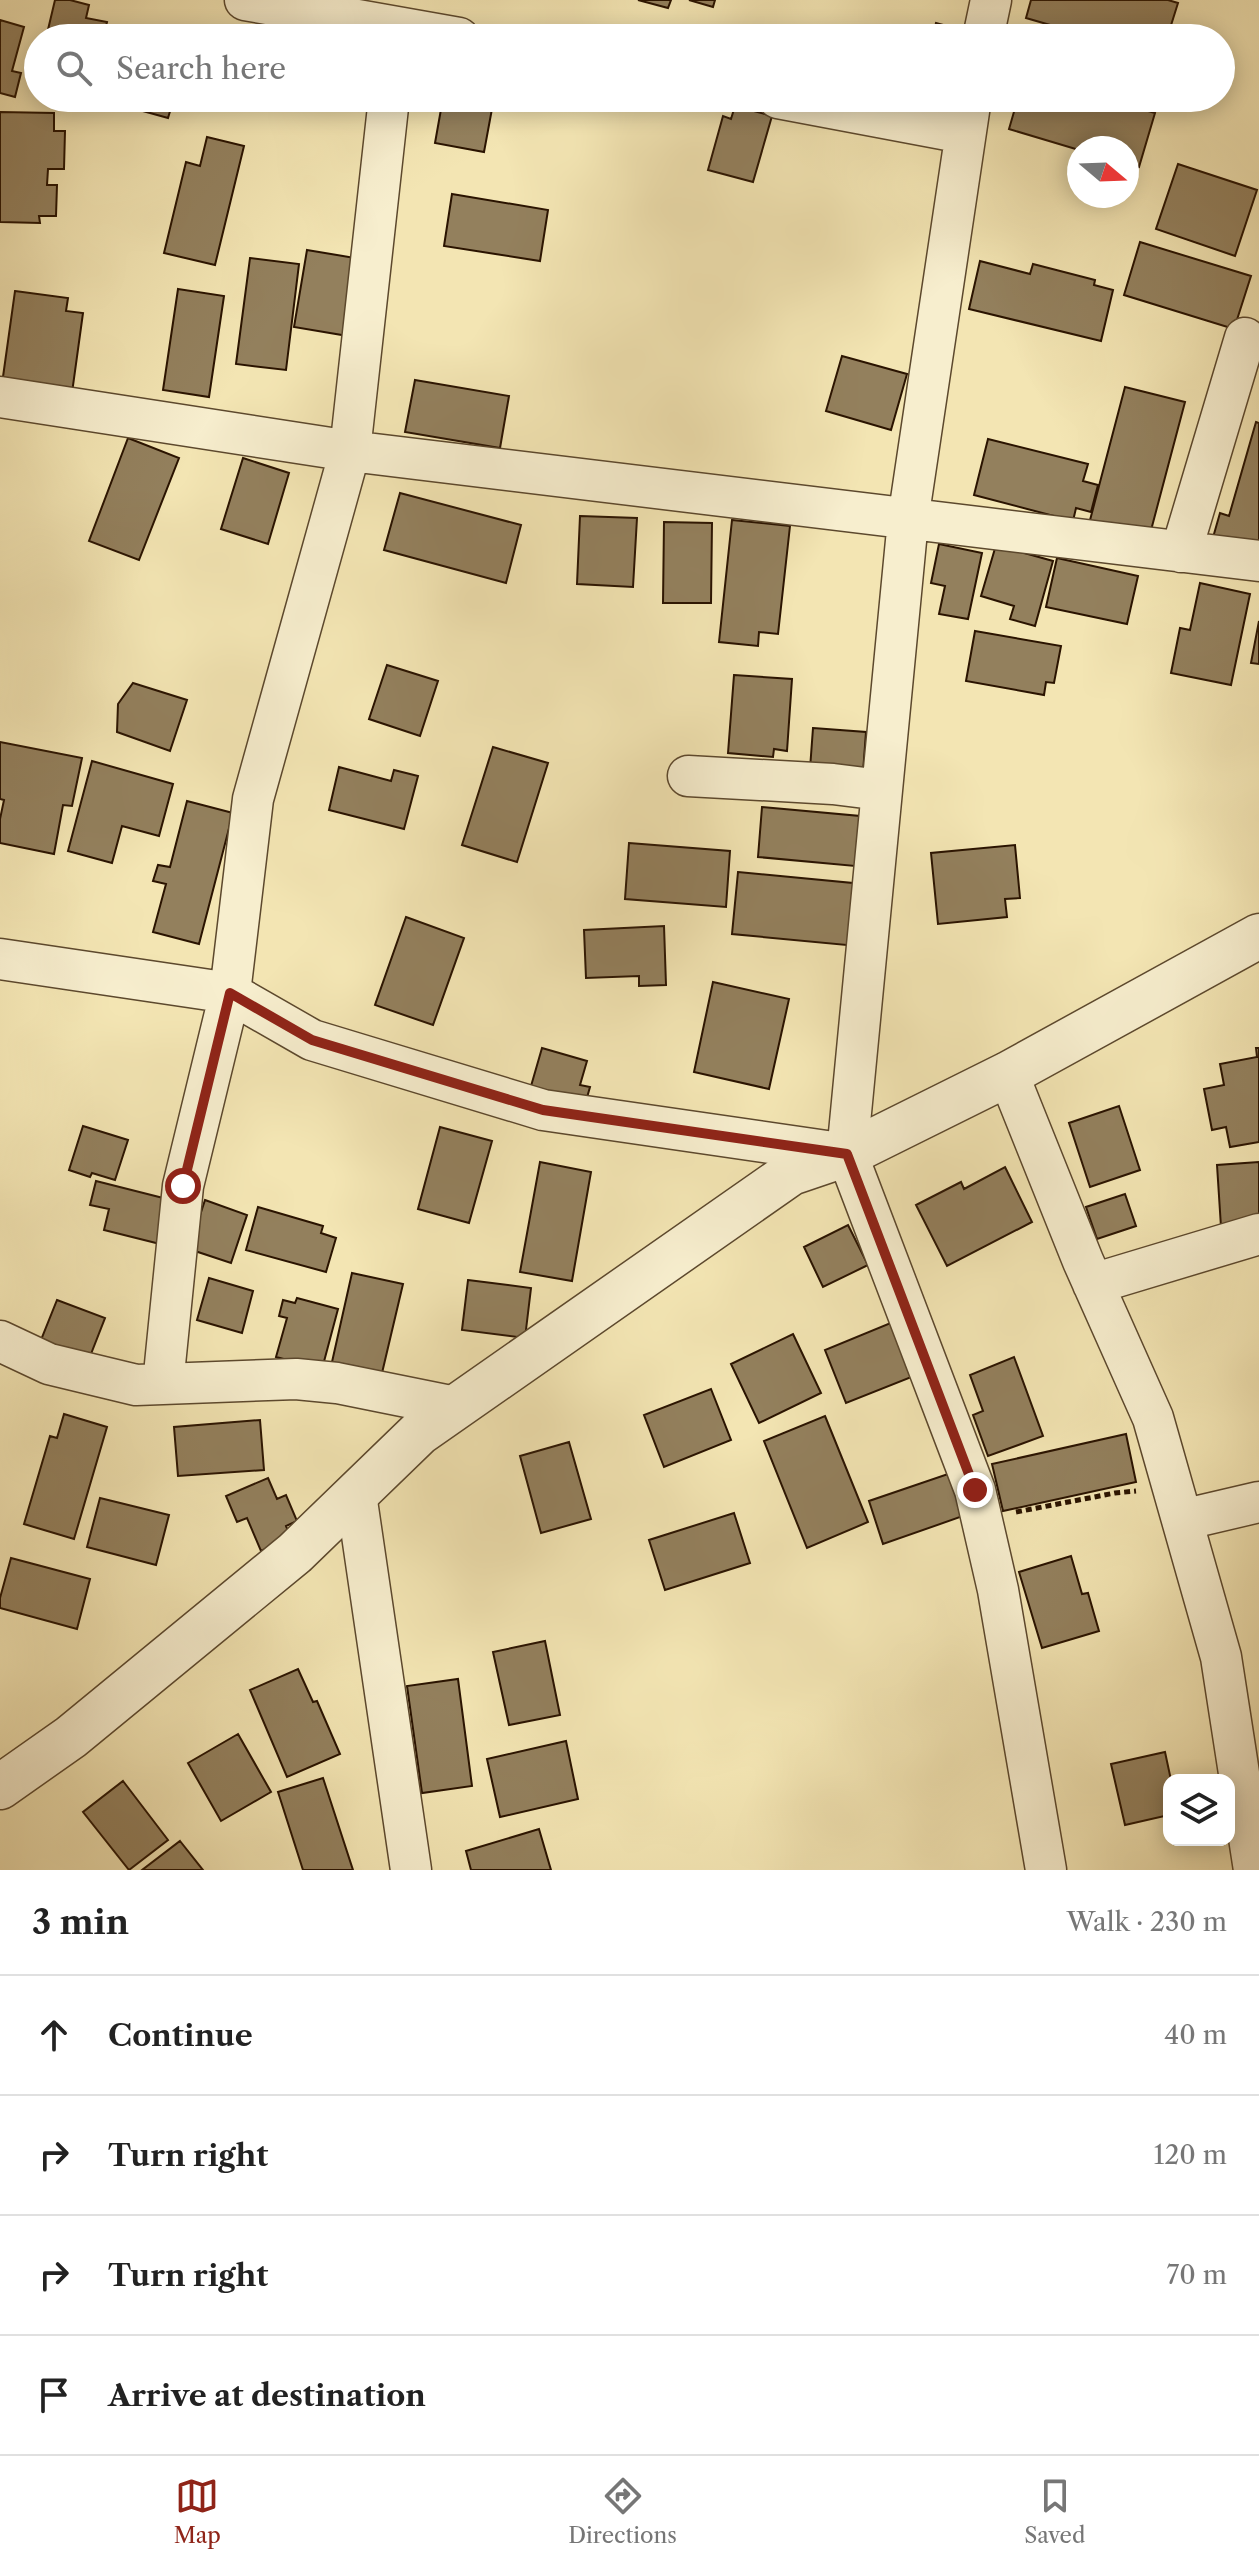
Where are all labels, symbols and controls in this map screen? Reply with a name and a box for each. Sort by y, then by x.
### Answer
search box [24,24,1235,112]
icon: search [52,46,96,90]
text: Search here [116,50,286,87]
north arrow [1067,136,1139,208]
route start [165,1168,201,1204]
route end [957,1472,993,1508]
map controls [1163,1774,1235,1846]
button: layers [1163,1774,1235,1846]
text: 3 min [32,1901,129,1943]
text: Walk · 230 m [1067,1906,1227,1938]
icon: ahead [32,2013,76,2057]
text: Continue [108,2017,253,2054]
text: 40 m [1164,2019,1227,2051]
icon: right [32,2133,76,2177]
text: Turn right [108,2137,268,2174]
text: 120 m [1153,2139,1227,2171]
icon: right [32,2253,76,2297]
text: Turn right [108,2257,268,2294]
text: 70 m [1167,2259,1227,2291]
icon: arrive [32,2373,76,2417]
text: Arrive at destination [108,2377,426,2414]
tab: Map [174,2474,221,2549]
tab: Directions [568,2474,677,2549]
tab: Saved [1024,2474,1085,2549]

